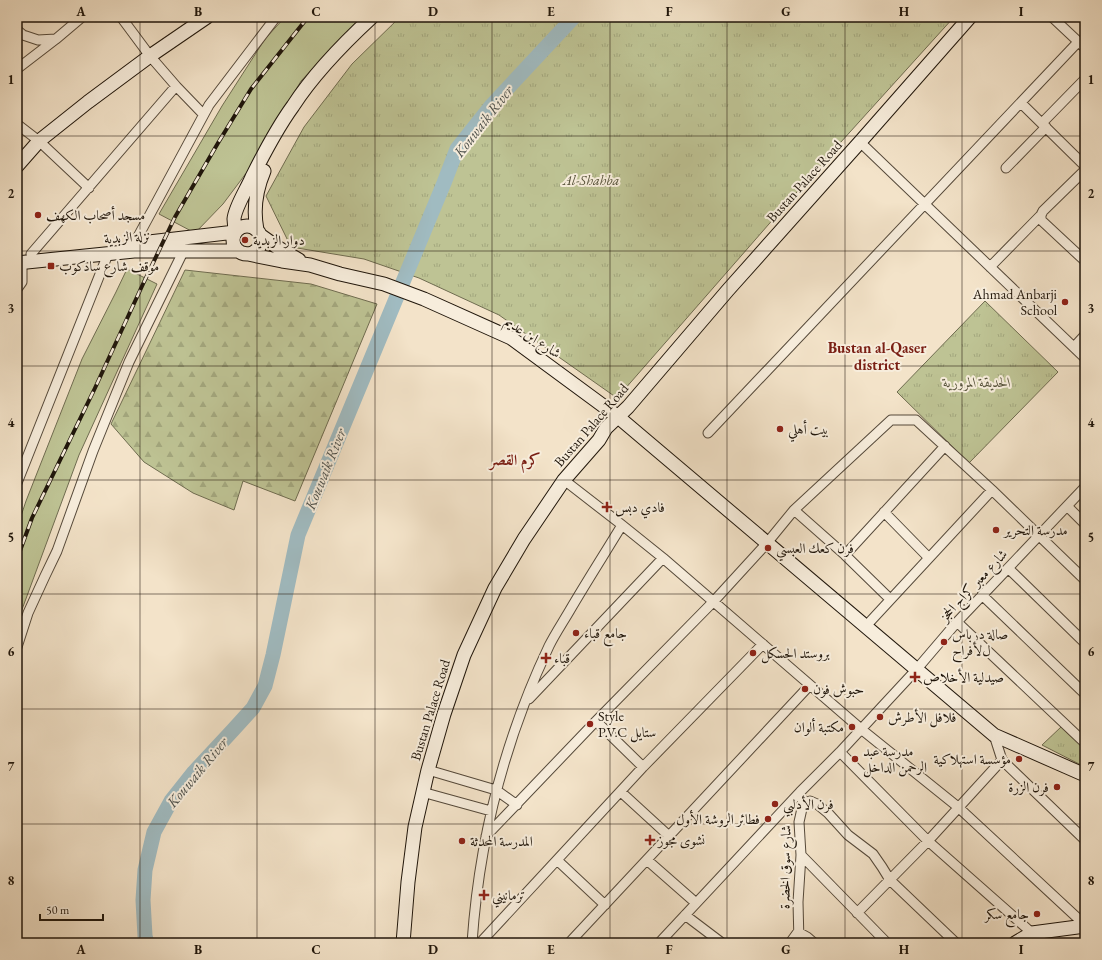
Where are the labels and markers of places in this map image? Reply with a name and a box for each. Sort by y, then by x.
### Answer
place label: مسجد أصحاب الكهف [46,205,145,224]
marker: مسجد أصحاب الكهف [33,210,43,220]
place label: دوار الزبدية [253,231,305,249]
marker: دوار الزبدية [240,235,250,245]
place label: موقف شارع سادكوب [59,257,159,278]
marker: موقف شارع سادكوب [46,261,56,271]
place label: Ahmad Anbarji School [972,285,1058,319]
marker: Ahmad Anbarji School [1060,297,1070,307]
place label: بيت أهلي [788,419,829,442]
marker: بيت أهلي [775,424,785,434]
place label: فادي دبس [615,498,665,519]
marker: فادي دبس [602,502,612,512]
place label: مدرسة التحرير [1002,521,1068,539]
marker: مدرسة التحرير [991,525,1001,535]
place label: فرن كعك العبسي [776,539,854,562]
marker: فرن كعك العبسي [763,543,773,553]
place label: جامع قباء [584,624,627,647]
place label: صالة درباس لﻷفراح [952,625,1008,663]
marker: جامع قباء [571,628,581,638]
marker: صالة درباس لﻷفراح [939,637,949,647]
place label: بروستد الحسكل [761,644,830,664]
marker: بروستد الحسكل [748,648,758,658]
place label: قباء [554,649,570,667]
marker: قباء [541,653,551,663]
place label: صيدلية اﻷخلاص [923,668,1004,686]
marker: صيدلية اﻷخلاص [910,672,920,682]
place label: حبوش فون [813,680,864,698]
marker: حبوش فون [800,684,810,694]
place label: Style P.V.C ستايل [598,707,656,743]
place label: فلافل اﻷطرش [888,708,956,728]
marker: فلافل اﻷطرش [875,712,885,722]
place label: مكتبة ألوان [794,717,844,736]
marker: Style P.V.C ستايل [585,719,595,729]
marker: مكتبة ألوان [847,722,857,732]
place label: مدرسة عبد الرحمن الداخل [863,742,927,778]
place label: مؤسسة استهلاكية [933,750,1011,769]
marker: مدرسة عبد الرحمن الداخل [850,754,860,764]
marker: مؤسسة استهلاكية [1014,754,1024,764]
place label: فرن الزرة [1008,778,1049,796]
marker: فرن الزرة [1052,782,1062,792]
place label: فرن اﻷدلبي [783,795,834,817]
marker: فرن اﻷدلبي [770,799,780,809]
place label: فطائر الروشة الأول [676,809,760,828]
marker: فطائر الروشة الأول [763,814,773,824]
place label: نشوى مجوز [656,831,705,849]
place label: المدرسة المحدثة [470,832,533,850]
marker: نشوى مجوز [645,835,655,845]
marker: المدرسة المحدثة [457,836,467,846]
place label: ترمانيني [492,886,525,908]
marker: ترمانيني [479,890,489,900]
place label: جامع سكر [983,905,1029,928]
marker: جامع سكر [1032,909,1042,919]

